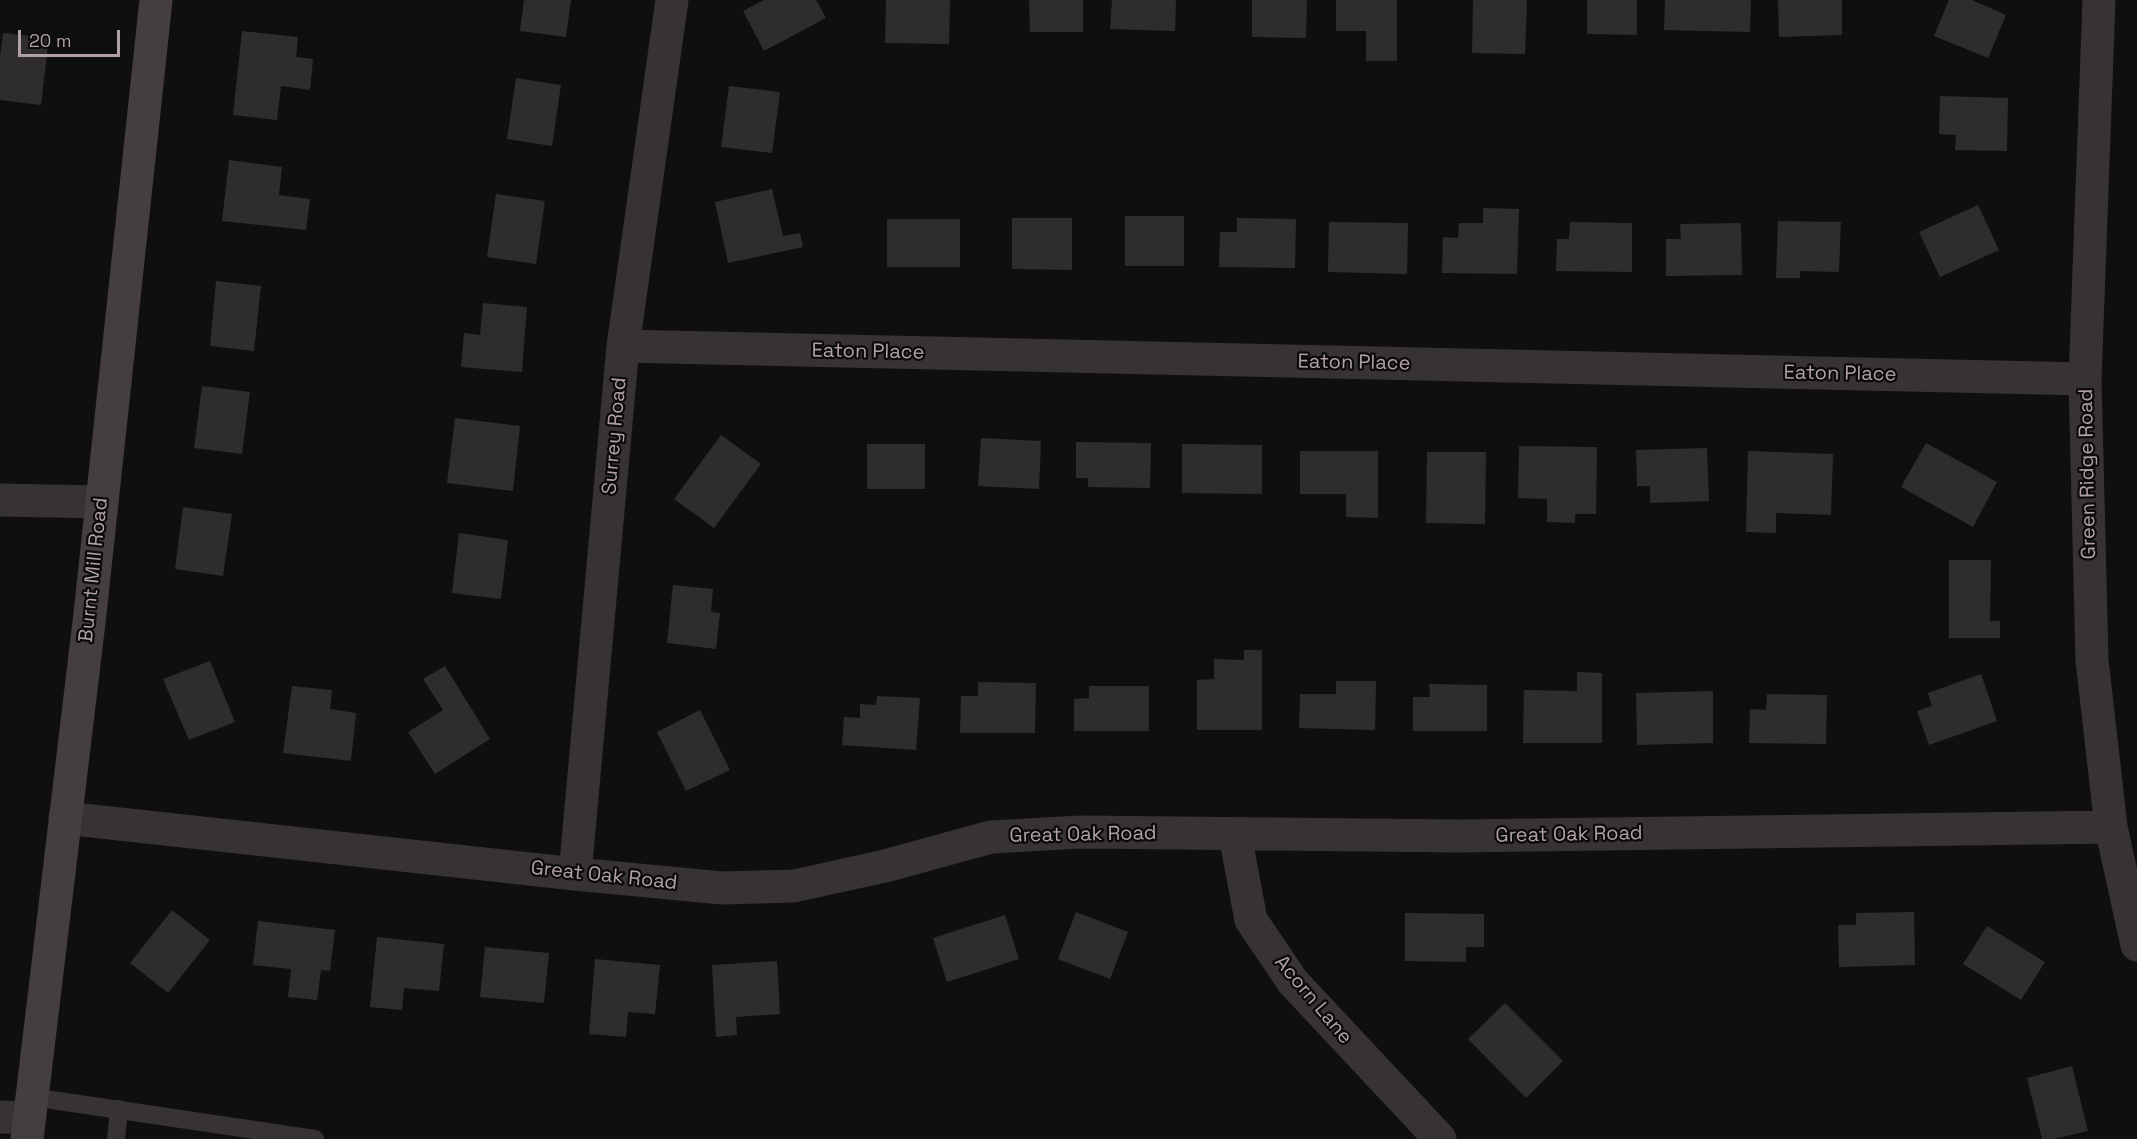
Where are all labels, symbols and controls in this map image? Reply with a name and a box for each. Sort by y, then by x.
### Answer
scale bar [21,18,123,56]
text: 20 m [29,29,72,52]
street label: Eaton Place [811,339,925,365]
street label: Eaton Place [1297,350,1411,376]
street label: Eaton Place [1783,361,1897,387]
street label: Surrey Road [598,376,632,496]
street label: Green Ridge Road [2075,388,2101,560]
street label: Burnt Mill Road [74,496,114,644]
street label: Great Oak Road [1009,822,1157,848]
street label: Great Oak Road [1495,822,1643,848]
street label: Great Oak Road [530,856,678,896]
street label: Acorn Lane [1269,951,1357,1049]

